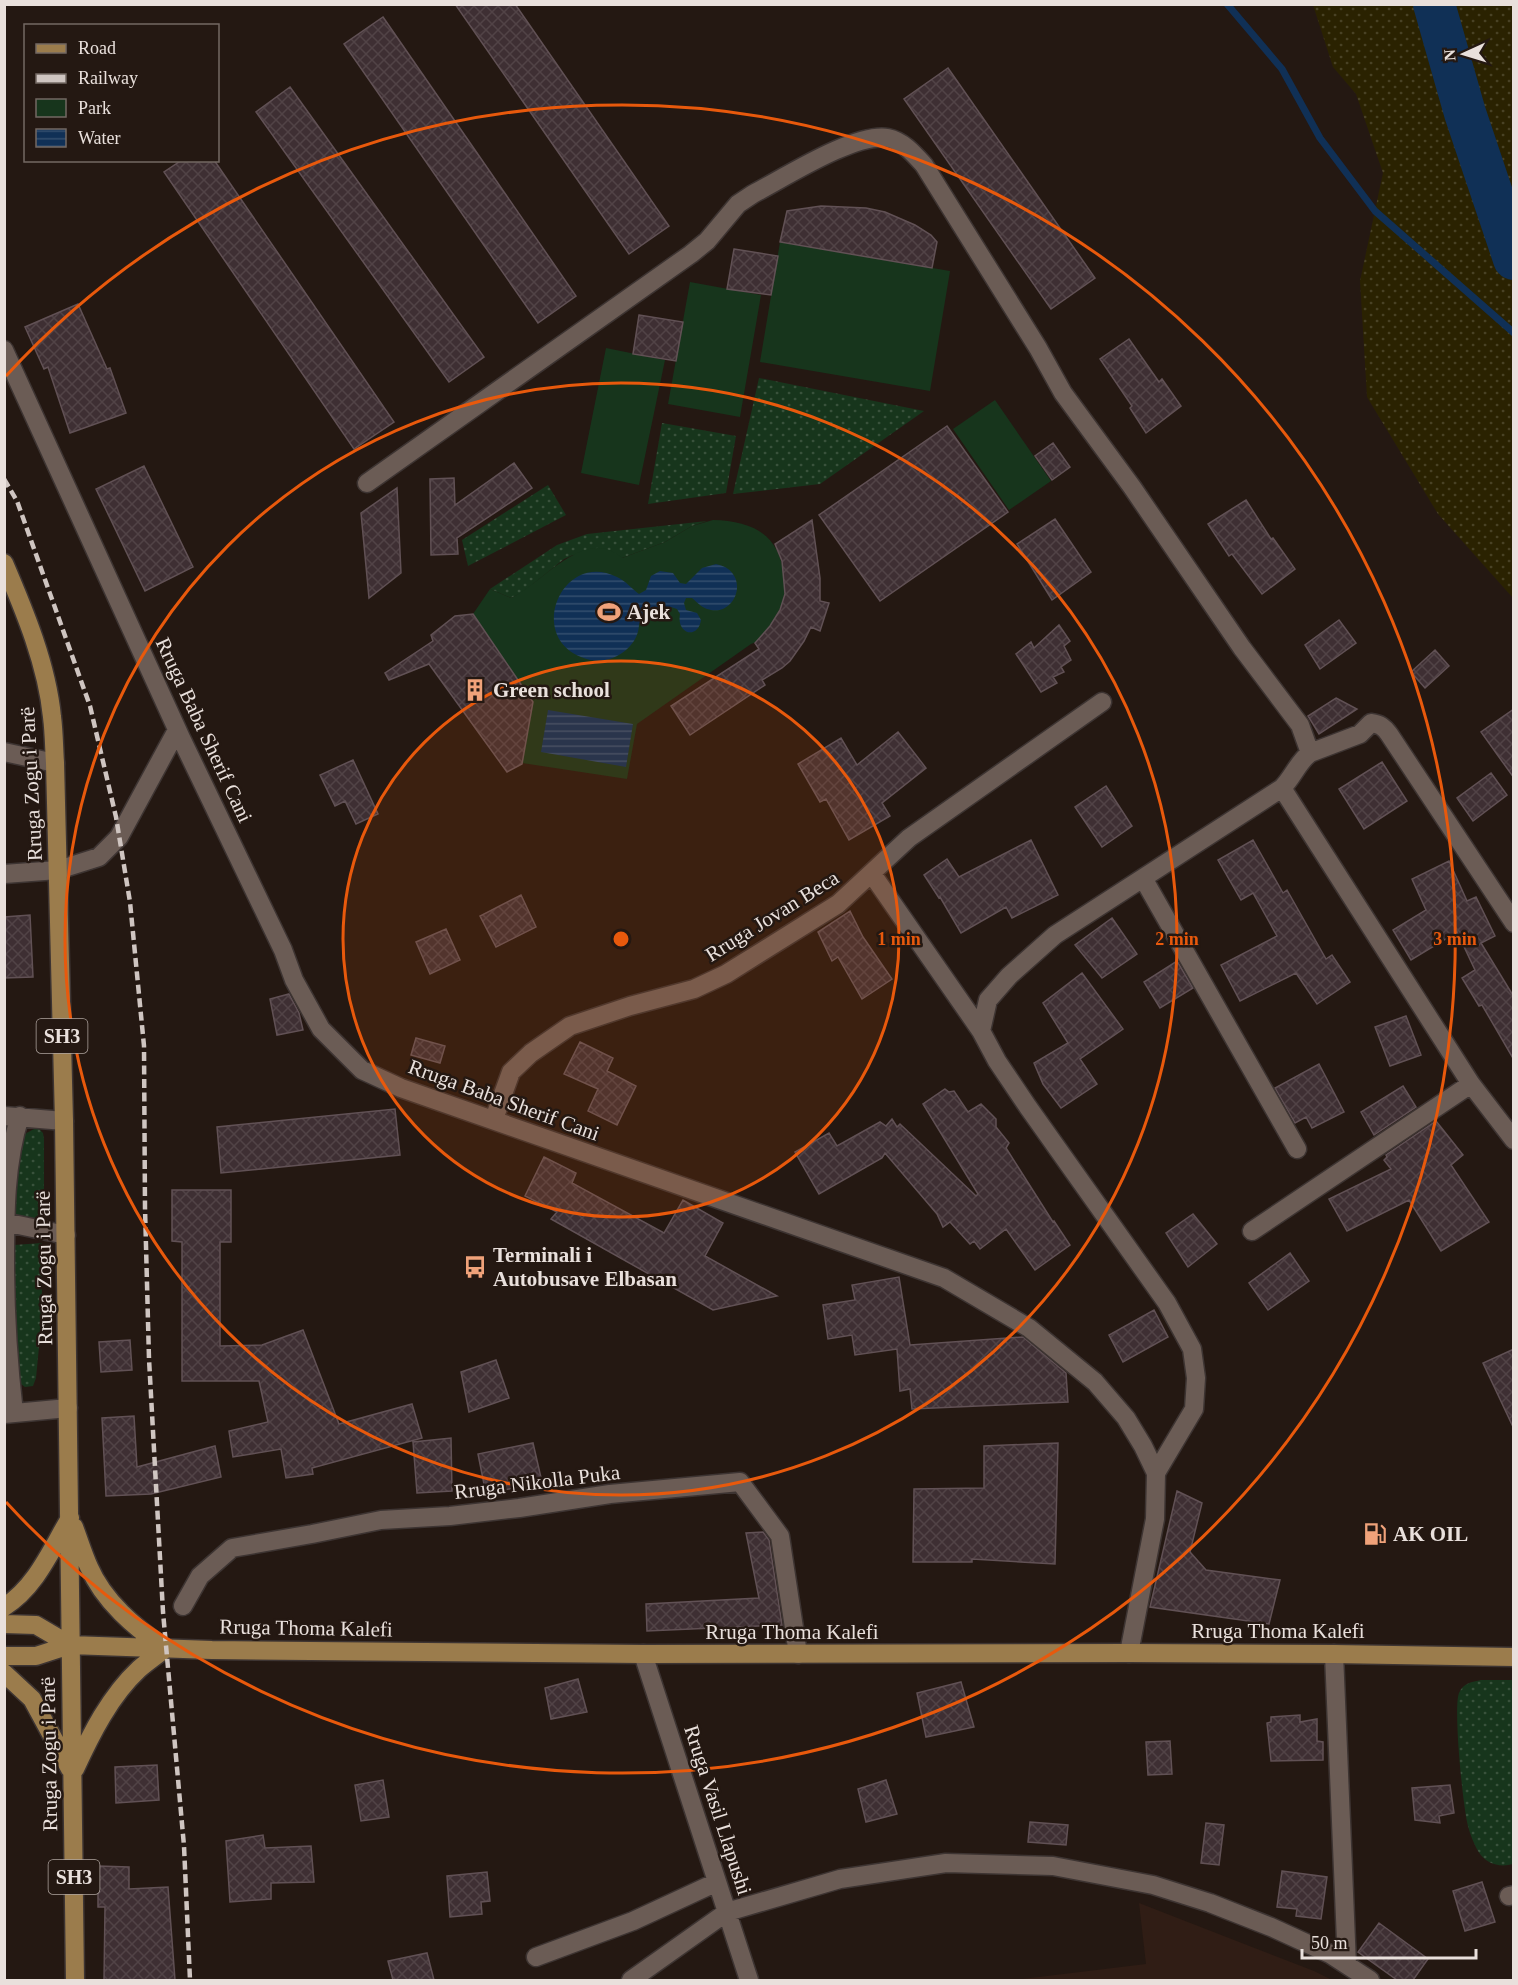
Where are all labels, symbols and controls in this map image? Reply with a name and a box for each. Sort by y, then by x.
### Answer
legend [24,24,219,162]
north arrow [1434,24,1494,84]
text: Road [78,38,116,58]
text: N [1441,48,1458,61]
text: Railway [78,68,138,88]
text: Park [78,98,111,118]
text: Water [78,128,121,148]
sports icon: Ajek [596,599,622,625]
place label: Ajek [627,600,670,624]
street label: Rruga Baba Sherif Cani [151,634,257,826]
building icon: Green school [462,677,488,703]
place label: Green school [493,678,610,702]
street label: Rruga Zogu i Parë [15,706,47,862]
street label: Rruga Jovan Beca [701,865,844,967]
centre of rings [611,929,631,949]
text: 1 min [877,929,921,949]
text: 2 min [1155,929,1199,949]
text: 3 min [1433,929,1477,949]
road number: SH3 [36,1019,88,1053]
street label: Rruga Baba Sherif Cani [405,1054,603,1146]
street label: Rruga Zogu i Parë [31,1191,57,1345]
place label: Terminali i Autobusave Elbasan [493,1243,677,1291]
bus stop icon: Terminali i Autobusave Elbasan [462,1254,488,1280]
street label: Rruga Nikolla Puka [453,1460,622,1504]
fuel station icon: AK OIL [1362,1521,1388,1547]
place label: AK OIL [1393,1522,1468,1546]
street label: Rruga Thoma Kalefi [219,1614,393,1642]
street label: Rruga Thoma Kalefi [1191,1619,1365,1643]
street label: Rruga Thoma Kalefi [705,1620,879,1644]
street label: Rruga Zogu i Parë [36,1677,62,1831]
street label: Rruga Vasil Llapushi [679,1722,757,1898]
road number: SH3 [48,1860,100,1894]
scale bar [1302,1922,1476,1960]
text: 50 m [1311,1933,1348,1953]

